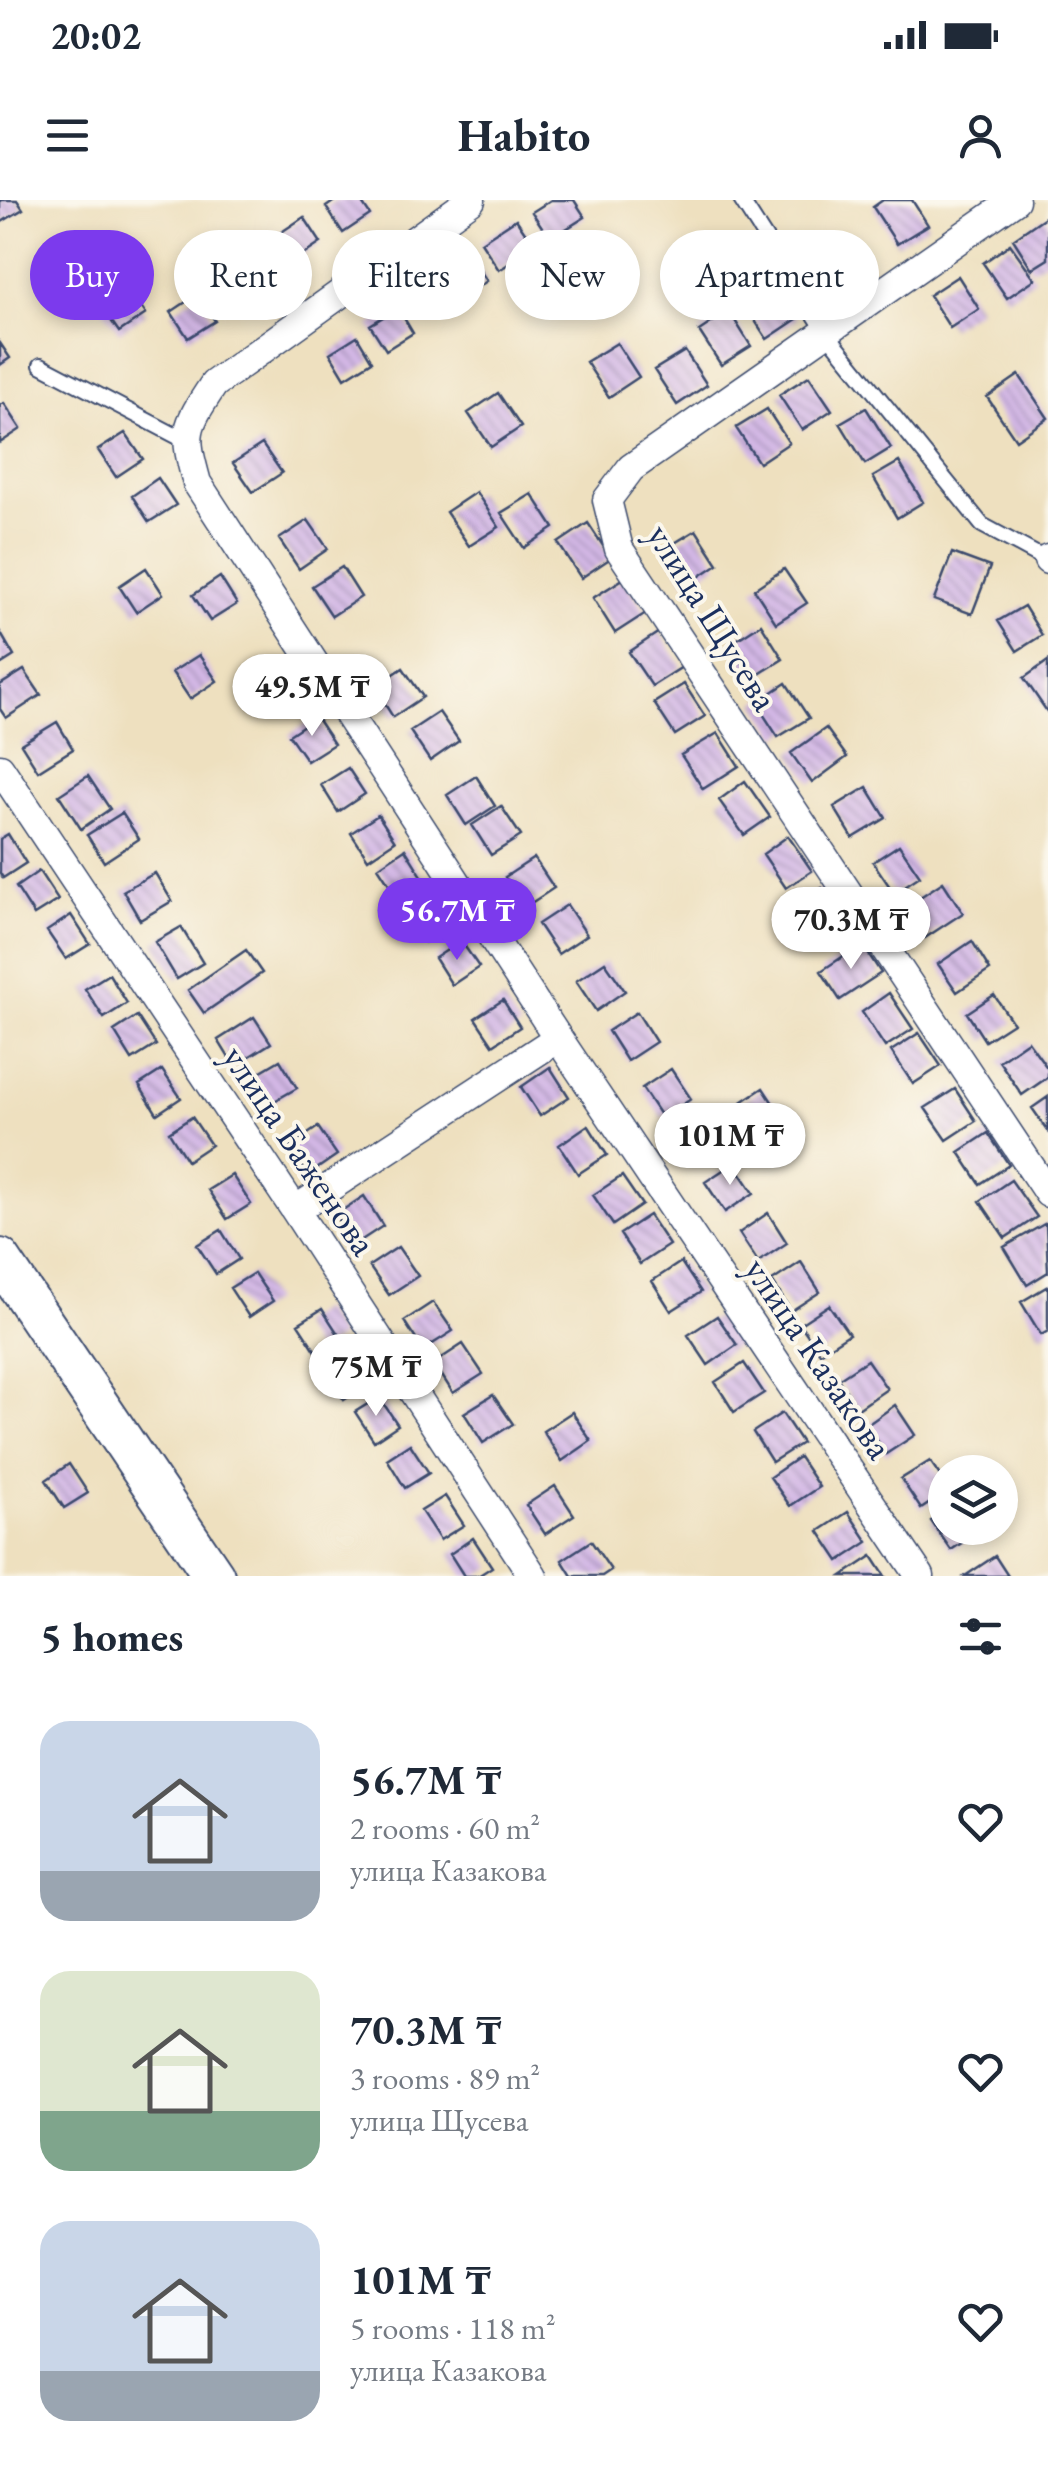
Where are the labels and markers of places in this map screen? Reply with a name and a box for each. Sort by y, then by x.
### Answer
pin: 49.5M ₸ [220,654,404,739]
pin: 56.7M ₸ [365,878,549,963]
pin: 70.3M ₸ [759,887,943,972]
pin: 101M ₸ [649,1103,811,1188]
pin: 75M ₸ [306,1334,446,1419]

